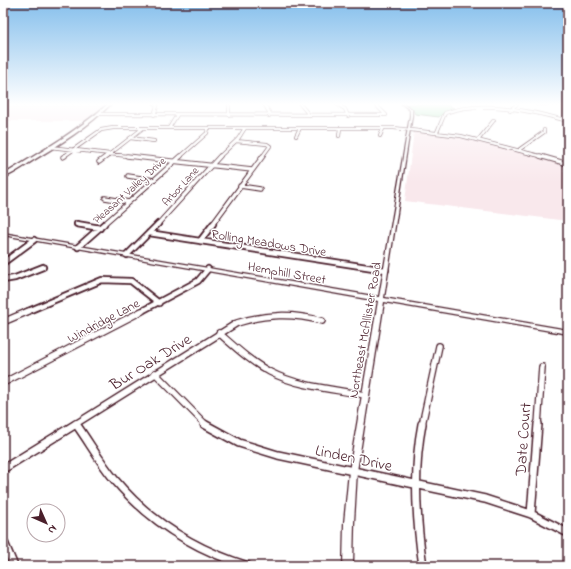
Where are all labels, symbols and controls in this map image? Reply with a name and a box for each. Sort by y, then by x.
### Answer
street label: Pleasant Valley Drive [90,154,170,229]
street label: Arbor Lane [159,163,203,210]
street label: Rolling Meadows Drive [210,225,328,263]
street label: Hemphill Street [246,257,328,290]
street label: Northeast McAllister Road [344,260,387,400]
street label: Windridge Lane [64,294,144,349]
street label: Bur Oak Drive [105,328,197,398]
street label: Date Court [509,401,539,478]
street label: Linden Drive [313,439,395,479]
north arrow [26,503,66,543]
text: N [44,521,61,538]

